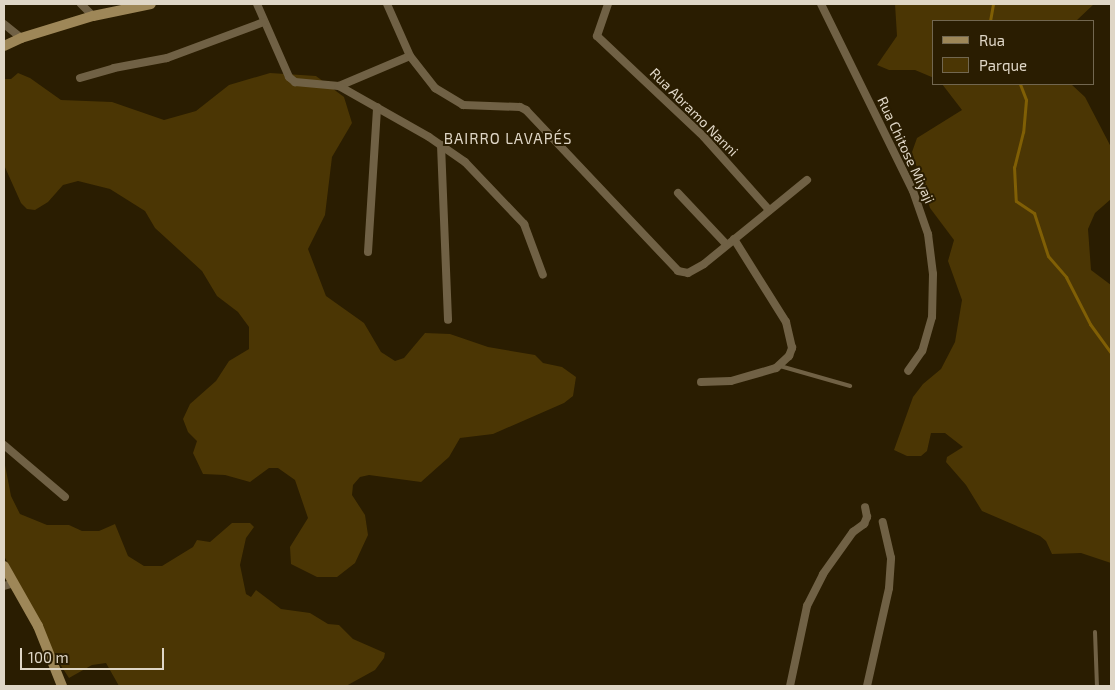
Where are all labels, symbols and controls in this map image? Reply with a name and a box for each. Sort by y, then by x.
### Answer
legend [932,20,1095,85]
text: Rua [979,31,1005,49]
text: Parque [979,56,1027,74]
street label: Rua Abramo Nanni [646,64,742,160]
street label: Rua Chitose Miyaji [874,94,938,206]
district label: BAIRRO LAVAPÉS [442,130,574,148]
scale bar [22,638,166,670]
text: 100 m [28,648,69,666]

